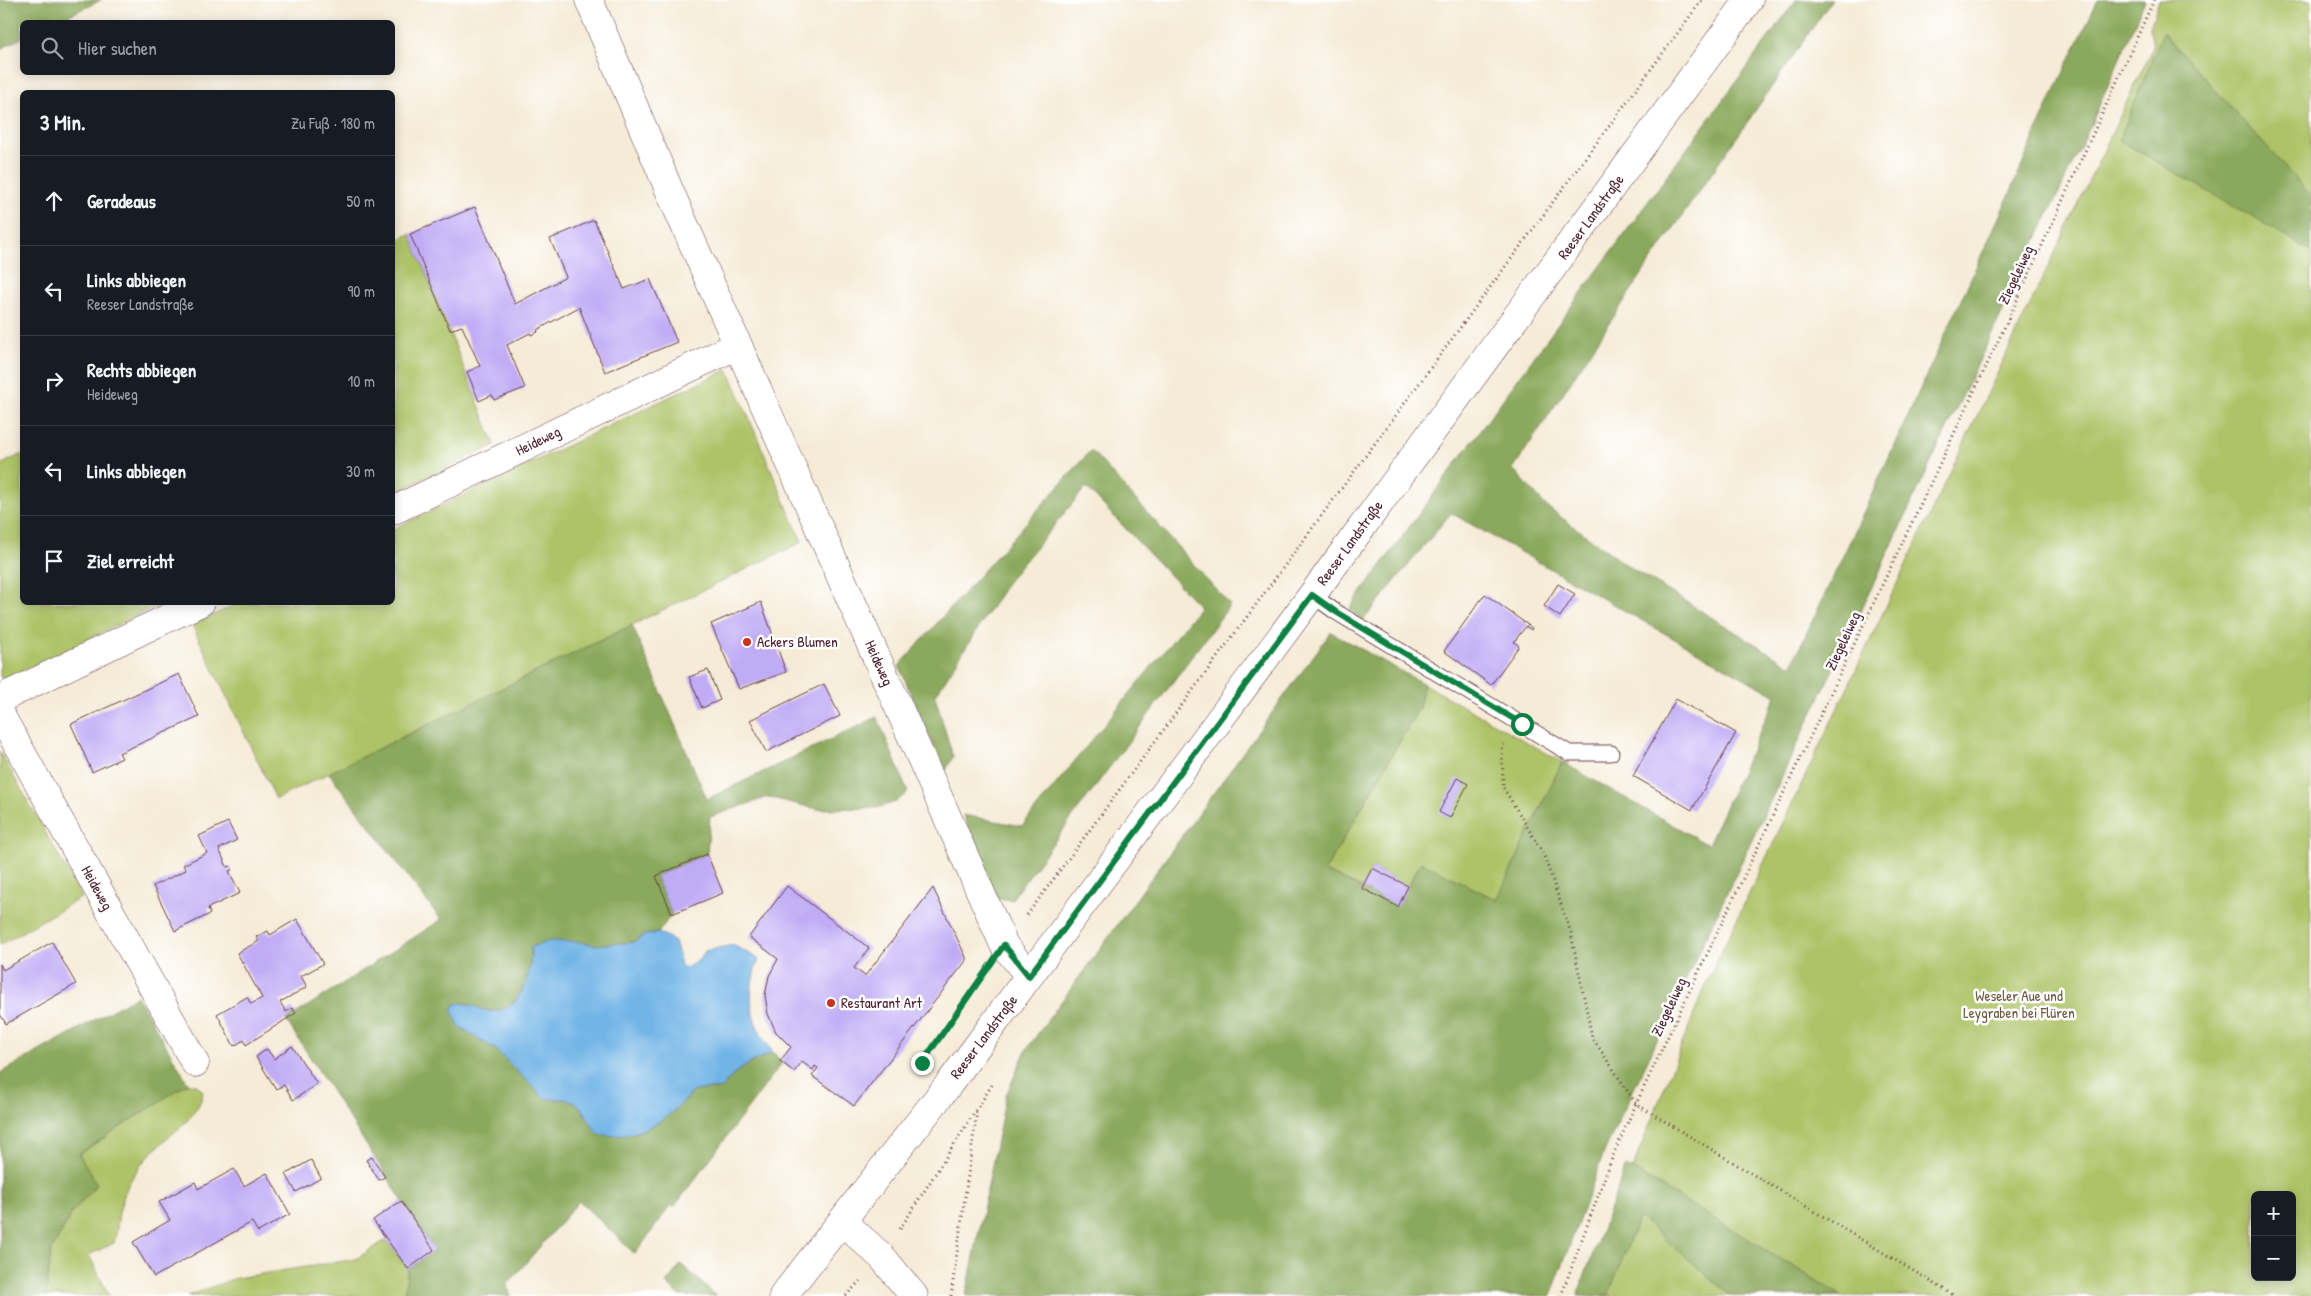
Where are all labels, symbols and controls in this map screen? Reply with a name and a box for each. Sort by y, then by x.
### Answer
search box [20,20,395,75]
icon: search [38,34,66,62]
text: Hier suchen [78,35,157,61]
text: 3 Min. [40,108,85,137]
text: Zu Fuß · 180 m [291,112,375,134]
street label: Reeser Landstraße [1553,170,1629,263]
icon: ahead [40,187,68,215]
text: Geradeaus [87,188,156,214]
text: 50 m [347,190,375,212]
street label: Ziegeleiweg [1993,242,2038,308]
text: Links abbiegen [87,267,186,293]
icon: left [40,277,68,305]
text: 90 m [347,280,375,302]
text: Reeser Landstraße [87,293,194,315]
text: Rechts abbiegen [87,357,196,383]
icon: right [40,367,68,395]
text: 10 m [347,370,375,392]
text: Heideweg [87,383,138,405]
street label: Heideweg [512,421,564,460]
icon: left [40,457,68,485]
text: Links abbiegen [87,458,186,484]
text: 30 m [346,460,375,482]
street label: Reeser Landstraße [1312,496,1388,589]
icon: arrive [40,547,68,575]
text: Ziel erreicht [87,548,174,574]
street label: Ziegeleiweg [1820,608,1865,674]
place label: Ackers Blumen [757,631,838,652]
marker: Ackers Blumen [741,636,753,648]
street label: Heideweg [860,637,899,689]
route start [1511,713,1534,736]
street label: Heideweg [77,862,118,914]
street label: Ziegeleiweg [1646,974,1691,1040]
park label: Weseler Aue und Leygraben bei Flüren [1963,985,2075,1023]
street label: Reeser Landstraße [945,990,1022,1083]
place label: Restaurant Art [841,992,923,1013]
marker: Restaurant Art [825,997,837,1009]
route end [911,1052,934,1075]
map controls [2251,1191,2296,1281]
button: + [2251,1191,2296,1236]
button: − [2251,1236,2296,1281]

